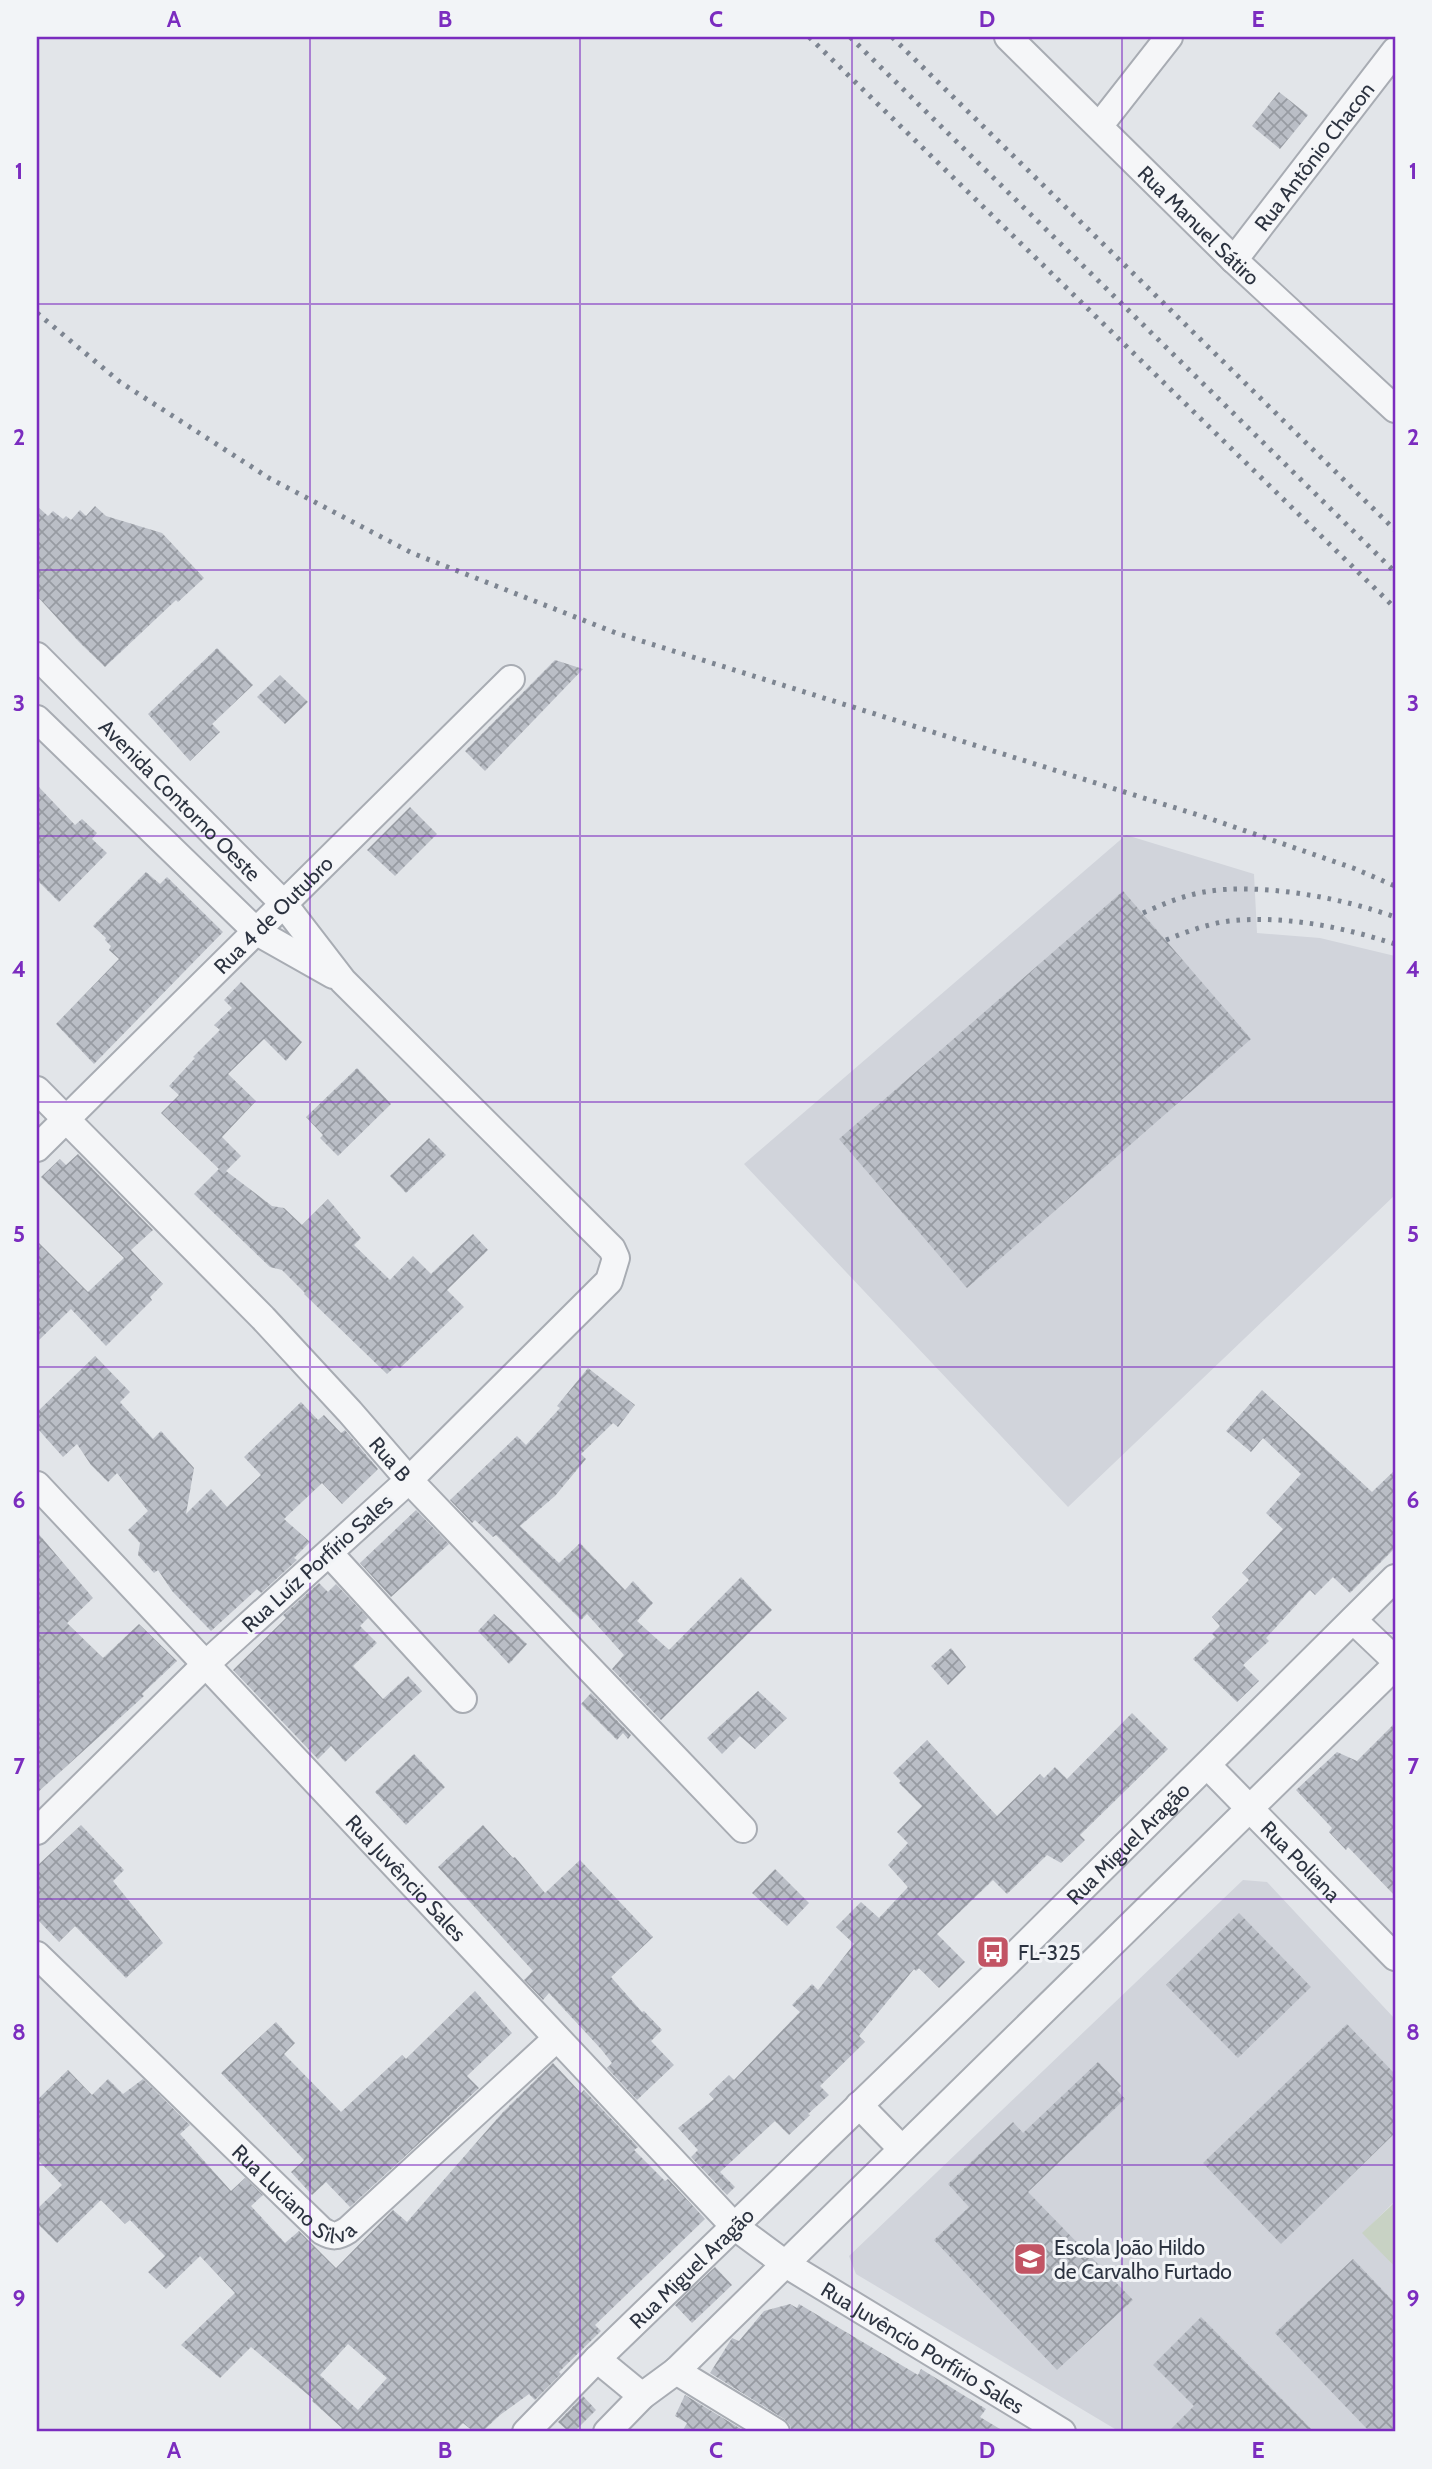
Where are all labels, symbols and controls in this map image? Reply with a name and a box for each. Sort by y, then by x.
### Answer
text: A [167,5,182,33]
text: B [438,5,452,33]
text: C [709,5,723,33]
text: D [979,5,995,33]
text: E [1251,5,1265,33]
street label: Rua Antônio Chacon [1249,77,1379,236]
text: 1 [15,157,23,185]
text: 1 [1409,157,1417,185]
street label: Rua Manuel Sátiro [1133,160,1265,290]
text: 2 [13,423,25,451]
text: 2 [1407,423,1419,451]
text: 3 [13,689,25,717]
text: 3 [1407,689,1419,717]
street label: Avenida Contorno Oeste [94,714,266,886]
street label: Rua 4 de Outubro [208,850,338,979]
text: 4 [12,955,26,983]
text: 4 [1406,955,1420,983]
text: 5 [13,1220,25,1248]
text: 5 [1407,1220,1419,1248]
street label: Rua B [364,1431,417,1486]
text: 6 [13,1486,25,1514]
text: 6 [1407,1486,1419,1514]
street label: Rua Luíz Porfírio Sales [237,1489,398,1637]
text: 7 [13,1752,25,1780]
text: 7 [1407,1752,1419,1780]
street label: Rua Miguel Aragão [1061,1777,1194,1909]
street label: Rua Juvêncio Sales [341,1809,472,1946]
street label: Rua Poliana [1256,1816,1346,1907]
bus stop icon: FL-325 [974,1933,1012,1971]
place label: FL-325 [1018,1940,1081,1965]
text: 8 [12,2018,26,2046]
text: 8 [1406,2018,1420,2046]
street label: Rua Luciano Silva [227,2139,361,2248]
street label: Rua Miguel Aragão [624,2202,759,2334]
place label: Escola João Hildo de Carvalho Furtado [1054,2235,1232,2284]
school or university icon: Escola João Hildo de Carvalho Furtado [1011,2240,1049,2278]
street label: Rua Juvêncio Porfírio Sales [817,2276,1029,2419]
text: 9 [13,2284,25,2312]
text: 9 [1407,2284,1419,2312]
text: A [167,2436,182,2464]
text: B [438,2436,452,2464]
text: C [709,2436,723,2464]
text: D [979,2436,995,2464]
text: E [1251,2436,1265,2464]

